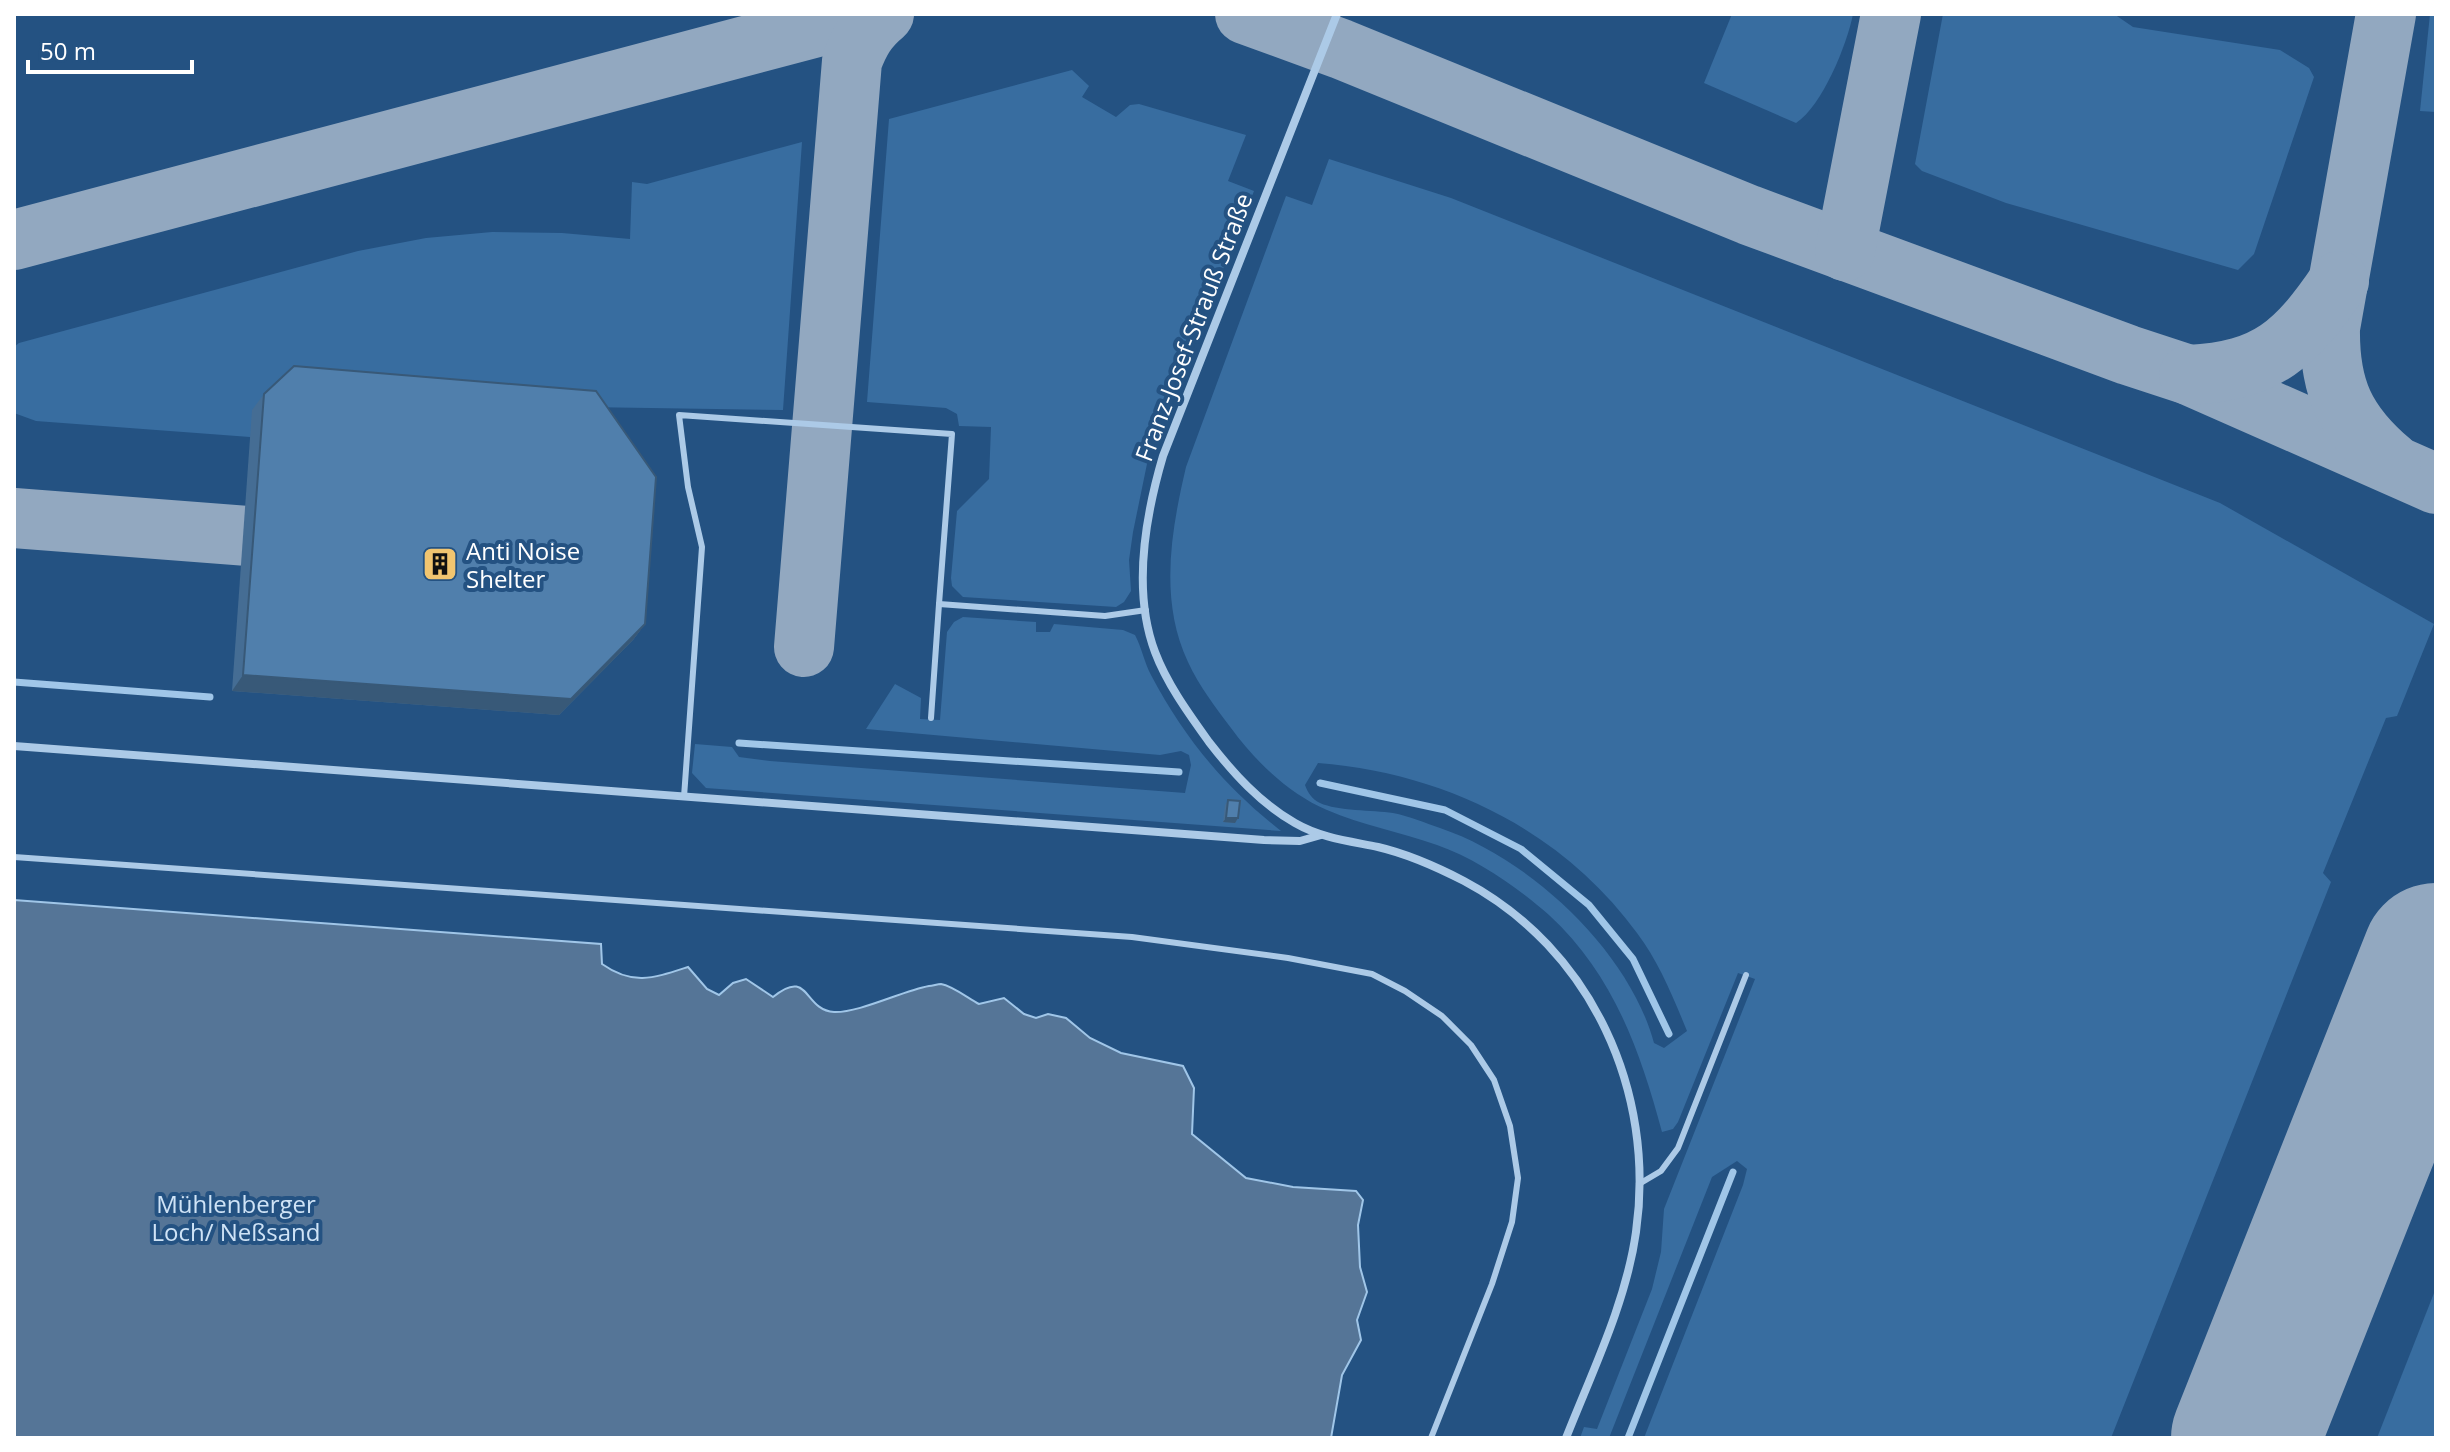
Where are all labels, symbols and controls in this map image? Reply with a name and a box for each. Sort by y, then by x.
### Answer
scale bar [28,24,192,74]
text: 50 m [40,34,96,67]
street label: Franz-Josef-Strauß Straße [1127,188,1259,466]
place label: Anti Noise Shelter [466,534,580,595]
building icon: Anti Noise Shelter [421,545,459,583]
park label: Mühlenberger Loch/ Neßsand [152,1187,320,1248]

